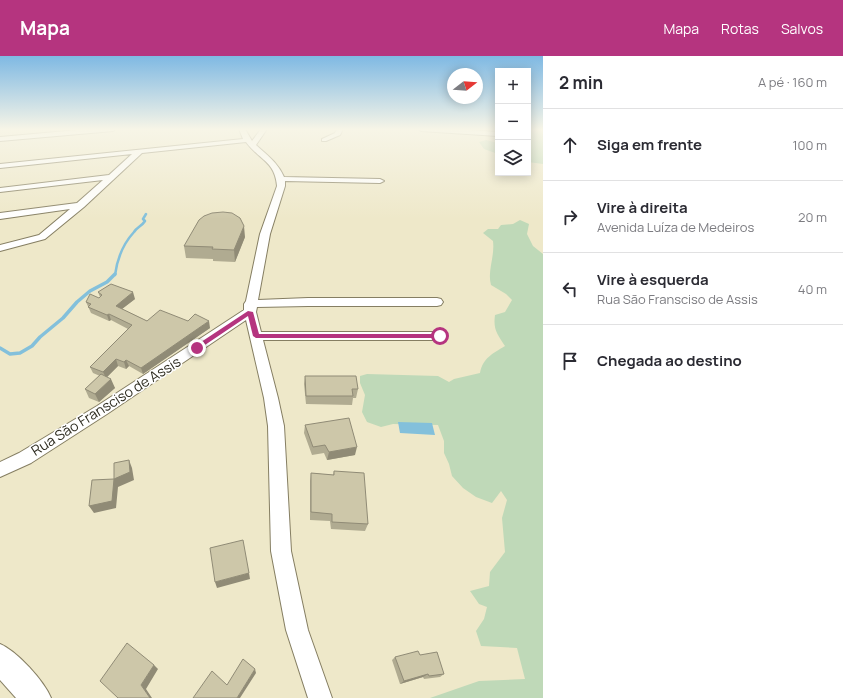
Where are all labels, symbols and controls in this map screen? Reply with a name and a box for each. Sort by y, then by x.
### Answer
text: Mapa [20,15,70,41]
text: Mapa [663,19,699,38]
text: Rotas [721,19,759,38]
text: Salvos [781,19,823,38]
north arrow [447,68,483,104]
map controls [495,68,531,176]
button: + [495,68,531,104]
text: 2 min [559,71,603,94]
text: A pé · 160 m [758,73,827,91]
button: − [495,104,531,140]
icon: ahead [559,134,581,156]
text: Siga em frente [597,134,702,155]
text: 100 m [792,136,827,154]
button: layers [495,140,531,176]
text: Vire à direita [597,197,688,218]
icon: right [559,206,581,228]
text: 20 m [798,208,827,226]
text: Avenida Luíza de Medeiros [597,218,754,236]
text: Vire à esquerda [597,269,709,290]
icon: left [559,278,581,300]
text: 40 m [798,280,827,298]
text: Rua São Fransciso de Assis [597,290,758,308]
route start [431,327,449,345]
route end [188,339,206,357]
icon: arrive [559,350,581,372]
text: Chegada ao destino [597,350,742,371]
street label: Rua São Fransciso de Assis [27,352,184,460]

